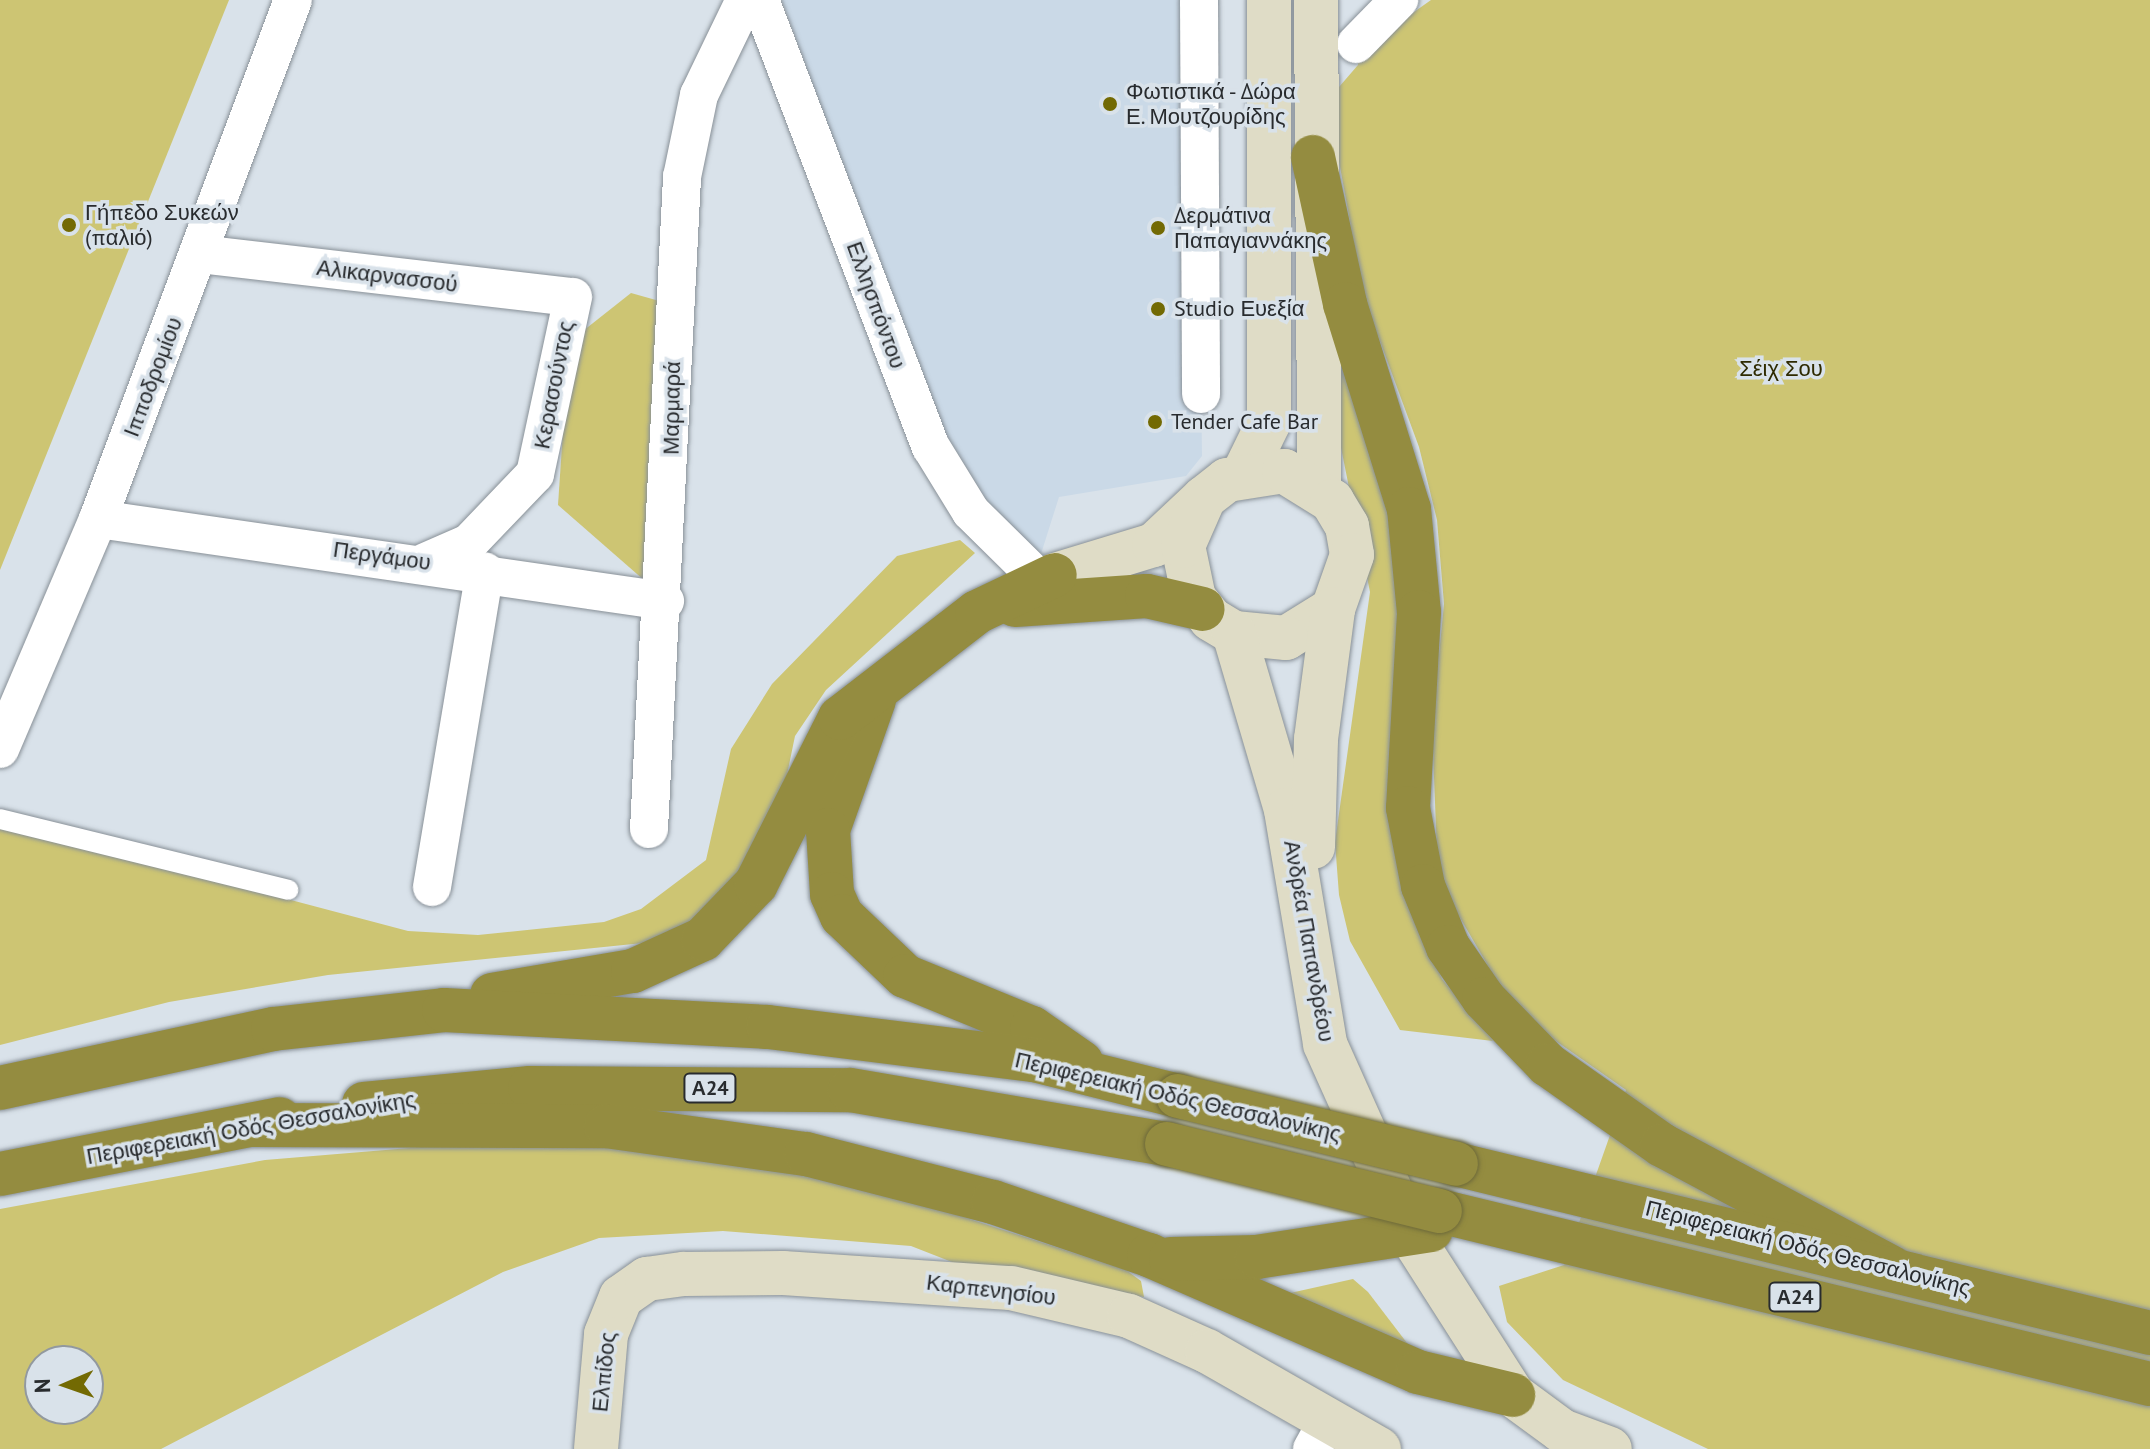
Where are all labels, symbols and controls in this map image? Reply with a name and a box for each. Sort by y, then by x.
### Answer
place label: Φωτιστικά - Δώρα Ε. Μουτζουρίδης [1126,78,1299,130]
marker: Φωτιστικά - Δώρα Ε. Μουτζουρίδης [1101,95,1119,113]
place label: Γήπεδο Συκεών (παλιό) [85,199,239,250]
place label: Δερμάτινα Παπαγιαννάκης [1174,202,1327,254]
marker: Γήπεδο Συκεών (παλιό) [60,216,78,234]
marker: Δερμάτινα Παπαγιαννάκης [1149,219,1167,237]
street label: Ελλησπόντου [841,238,911,372]
street label: Αλικαρνασσού [315,254,459,298]
place label: Studio Ευεξία [1174,296,1304,322]
marker: Studio Ευεξία [1149,300,1167,318]
street label: Ιπποδρομίου [118,314,188,440]
street label: Κερασούντος [529,319,579,451]
park label: Σέιχ Σου [1739,356,1823,382]
street label: Μαρμαρά [658,361,686,455]
place label: Tender Cafe Bar [1171,409,1318,435]
marker: Tender Cafe Bar [1146,413,1164,431]
street label: Περγάμου [331,536,433,576]
street label: Ανδρέα Παπανδρέου [1278,838,1340,1044]
street label: Περιφερειακή Οδός Θεσσαλονίκης [1012,1047,1344,1147]
road number: Α24 [682,1072,738,1104]
street label: Περιφερειακή Οδός Θεσσαλονίκης [84,1086,418,1170]
street label: Περιφερειακή Οδός Θεσσαλονίκης [1643,1195,1973,1301]
street label: Καρπενησίου [925,1269,1057,1311]
road number: Α24 [1767,1281,1823,1313]
street label: Ελπίδος [587,1331,621,1413]
north arrow [24,1345,104,1425]
text: N [28,1378,56,1393]

